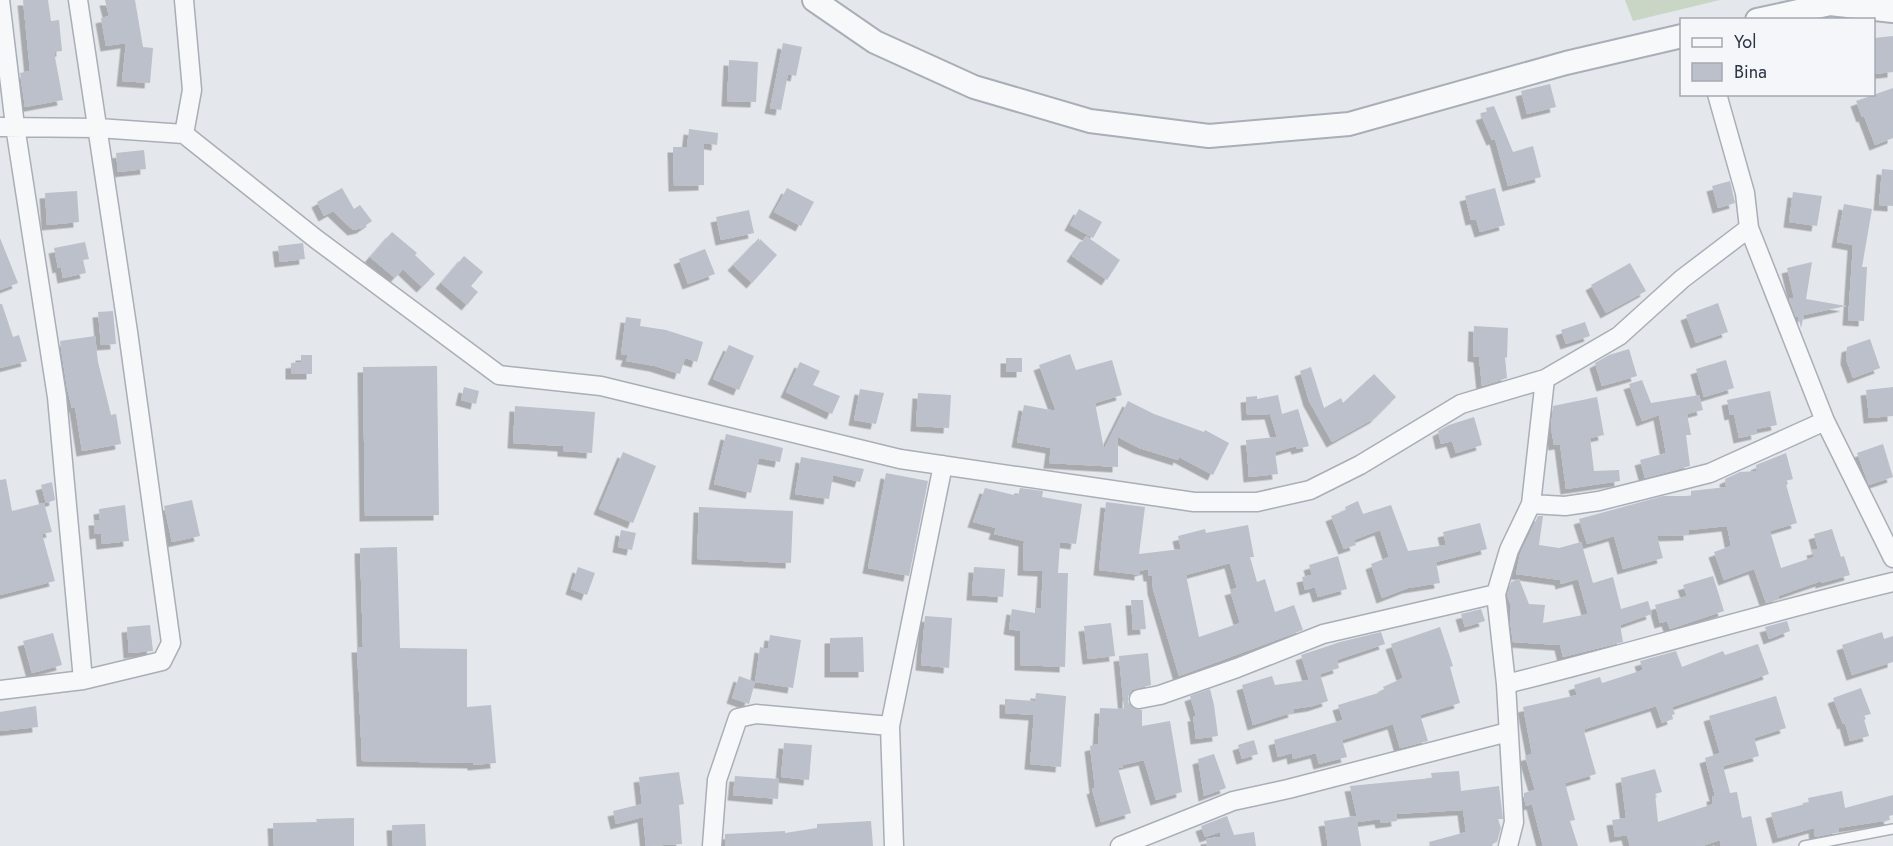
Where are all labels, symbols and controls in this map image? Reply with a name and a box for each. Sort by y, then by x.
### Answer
legend [1680,18,1875,96]
text: Yol [1734,29,1756,55]
text: Bina [1734,59,1767,85]

